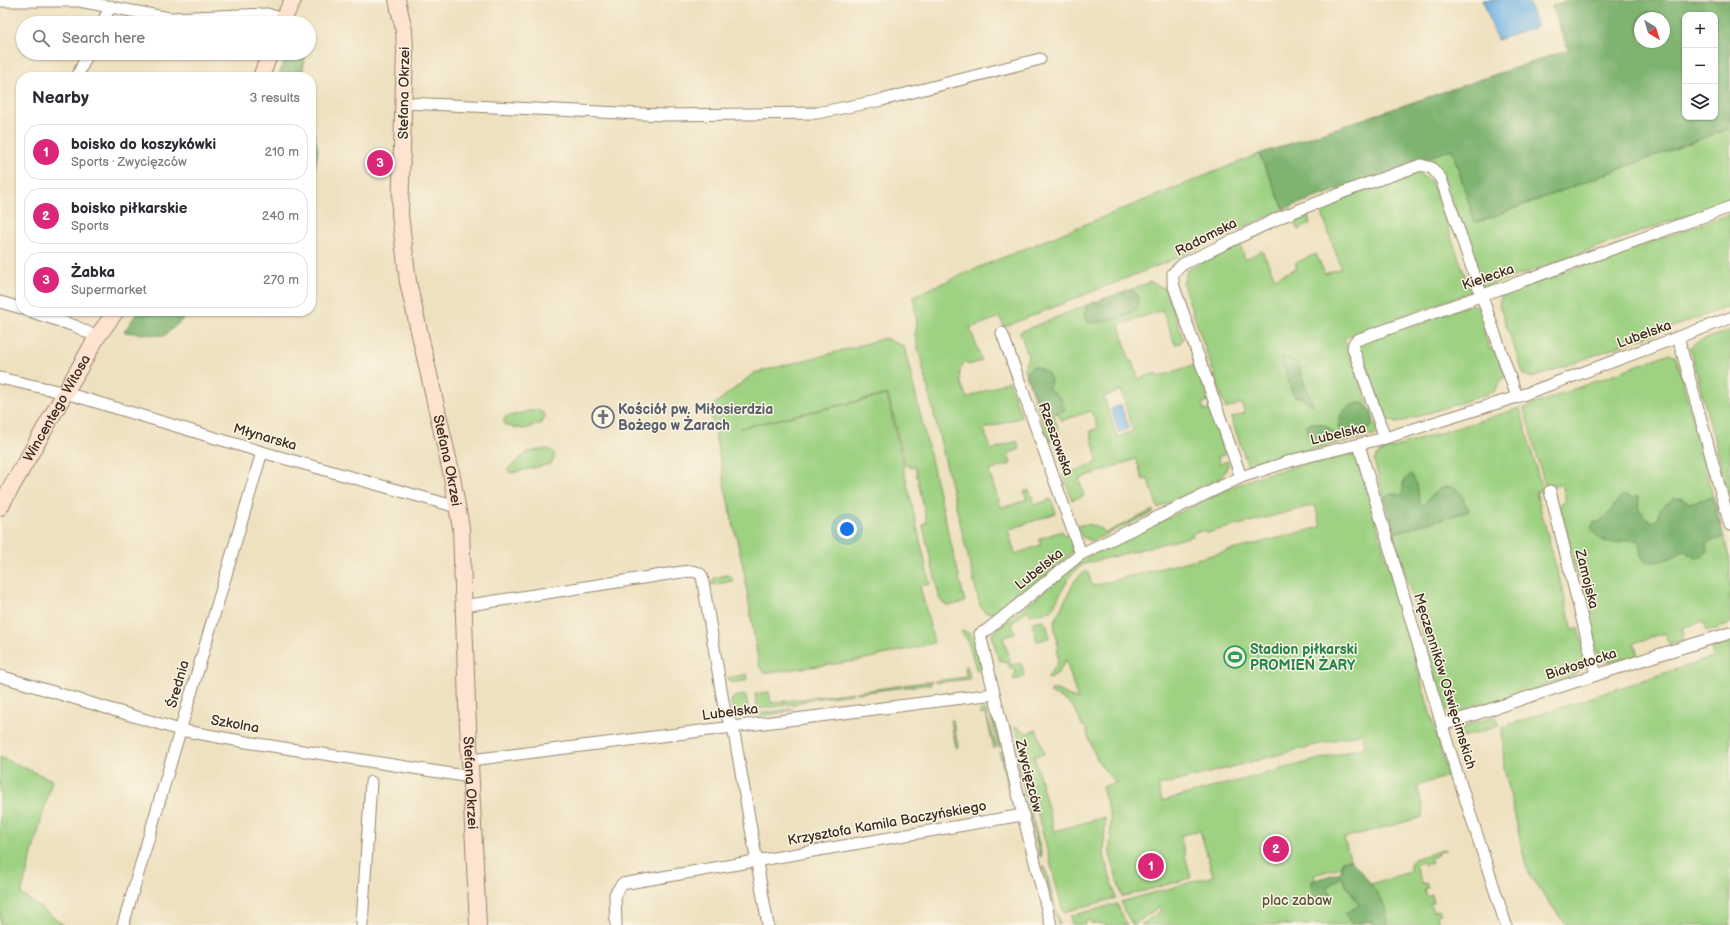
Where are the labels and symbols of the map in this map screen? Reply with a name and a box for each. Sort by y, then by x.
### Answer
north arrow [1634,12,1670,48]
street label: Stefana Okrzei [395,46,413,140]
pin: 3 [367,148,393,178]
street label: Radomska [1172,214,1240,260]
street label: Kielecka [1460,260,1516,294]
street label: Lubelska [1614,316,1674,352]
street label: Wincentego Witosa [19,351,94,465]
street label: Rzeszowska [1035,400,1077,478]
place label: Kościół pw. Miłosierdzia Bożego w Żarach [618,401,773,434]
church icon: Kościół pw. Miłosierdzia Bożego w Żarach [590,404,616,430]
street label: Stefana Okrzei [430,413,465,507]
street label: Lubelska [1308,419,1368,449]
street label: Młynarska [231,420,299,454]
your location [837,519,857,539]
street label: Lubelska [1012,545,1066,593]
street label: Zamojska [1571,547,1603,611]
street label: Męczenników Oświęcimskich [1410,591,1480,771]
place label: Stadion piłkarski PROMIEŃ ŻARY [1250,641,1357,674]
sports icon: Stadion piłkarski PROMIEŃ ŻARY [1222,644,1248,670]
street label: Białostocka [1543,644,1619,683]
street label: Średnia [162,658,193,710]
street label: Lubelska [701,700,759,724]
street label: Szkolna [210,711,261,737]
street label: Stefana Okrzei [460,736,482,830]
street label: Zwycięzców [1011,737,1046,815]
street label: Krzysztofa Kamila Baczyńskiego [786,797,988,849]
pin: 2 [1263,834,1289,864]
pin: 1 [1138,851,1164,881]
park label: plac zabaw [1262,892,1333,909]

